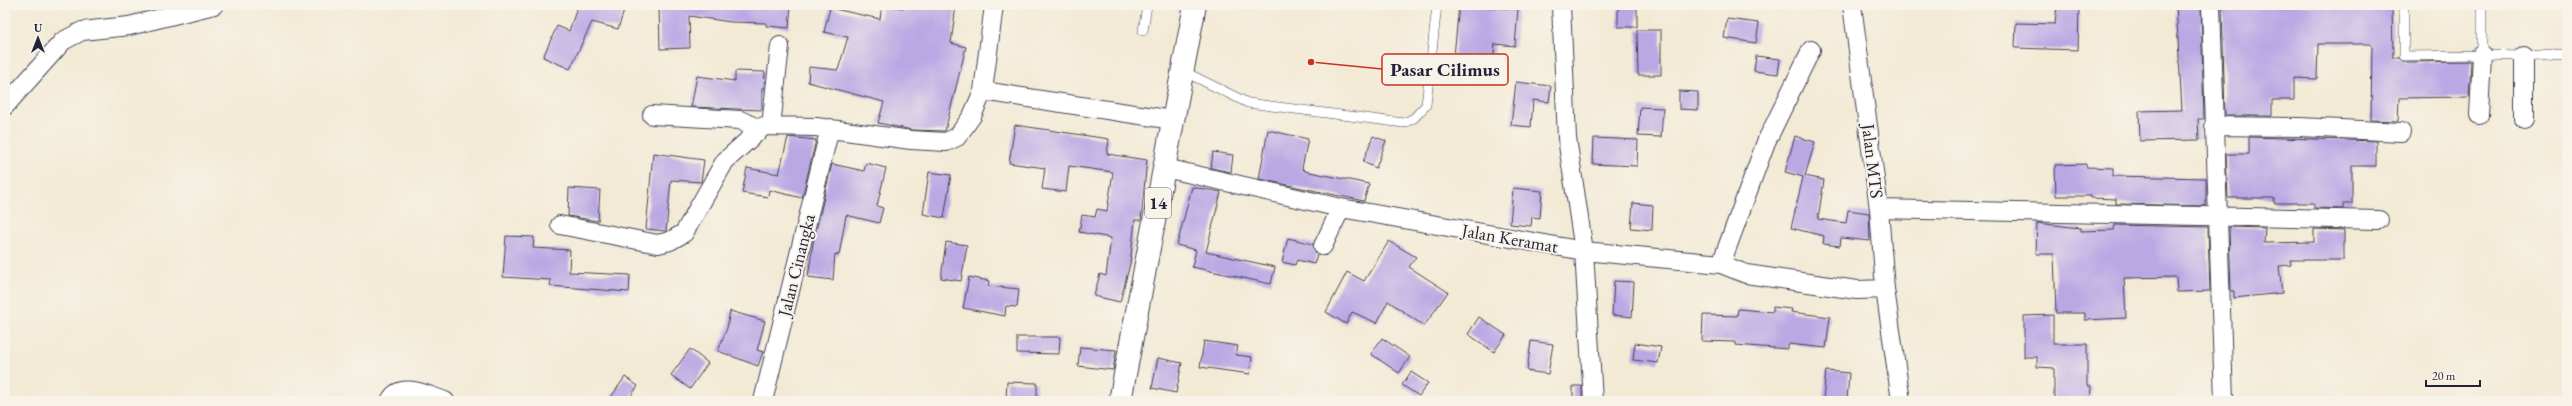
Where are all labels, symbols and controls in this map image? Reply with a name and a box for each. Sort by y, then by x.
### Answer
north arrow [18,18,58,58]
text: U [34,21,43,35]
callout: Pasar Cilimus [1382,54,1508,85]
text: Pasar Cilimus [1390,57,1500,82]
street label: Jalan MTS [1857,121,1889,199]
road number: 14 [1145,188,1171,218]
street label: Jalan Cinangka [772,211,820,321]
street label: Jalan Keramat [1458,218,1560,258]
scale bar [2426,362,2480,388]
text: 20 m [2432,368,2456,384]

